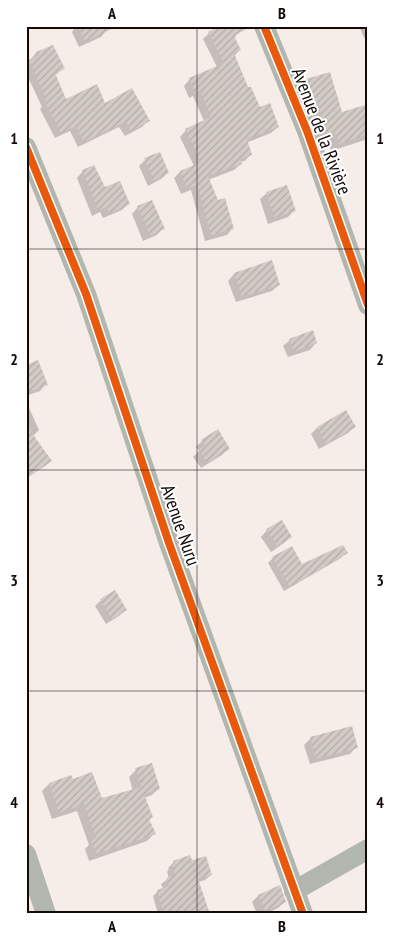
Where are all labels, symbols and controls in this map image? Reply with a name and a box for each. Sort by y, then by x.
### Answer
text: A [107,3,117,23]
text: B [278,3,286,23]
street label: Avenue de la Rivière [287,64,357,198]
text: 1 [10,128,18,148]
text: 1 [376,128,384,148]
text: 2 [10,349,18,369]
text: 2 [376,349,384,369]
street label: Avenue Nuru [156,481,206,569]
text: 3 [10,570,18,590]
text: 3 [376,570,384,590]
text: 4 [10,792,18,812]
text: 4 [376,792,384,812]
text: A [107,916,117,936]
text: B [278,916,286,936]

